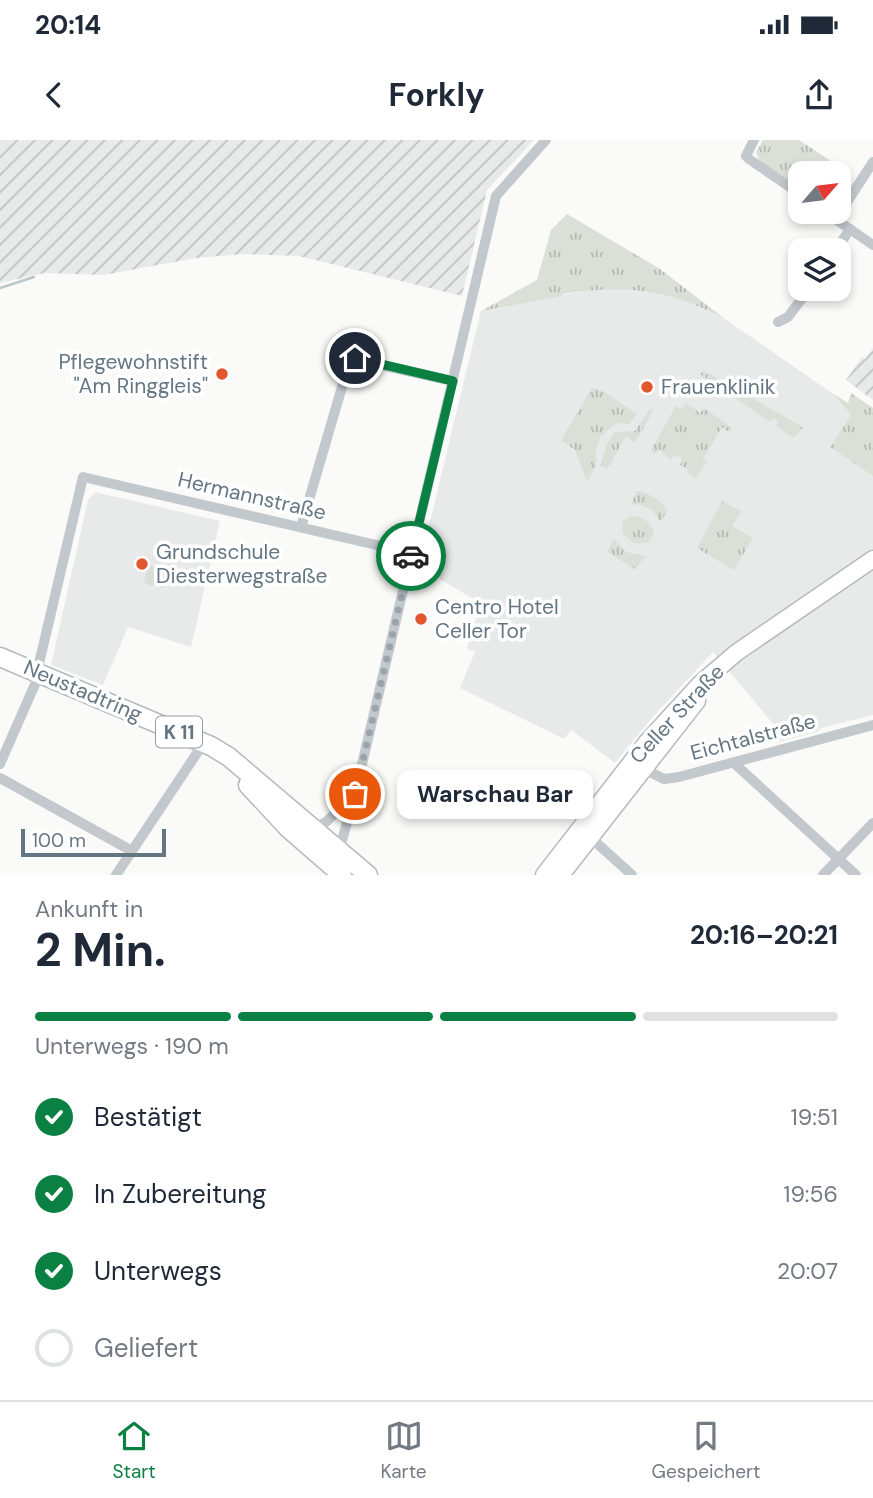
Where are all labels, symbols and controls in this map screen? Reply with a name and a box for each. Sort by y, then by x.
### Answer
text: 20:14 [35,8,101,42]
text: Forkly [389,74,484,116]
icon: back [35,76,73,114]
icon: share [800,76,838,114]
north arrow [788,161,850,224]
map controls [788,161,851,301]
button: layers [788,238,851,301]
pin [325,328,385,388]
icon: home [336,339,374,377]
place label: Pflegewohnstift "Am Ringgleis" [58,348,208,400]
marker: Pflegewohnstift "Am Ringgleis" [214,366,230,382]
place label: Frauenklinik [661,373,776,401]
marker: Frauenklinik [639,379,655,395]
street label: Hermannstraße [175,465,329,527]
courier [376,521,446,591]
icon: car [392,537,430,575]
place label: Grundschule Diesterwegstraße [156,538,327,590]
marker: Grundschule Diesterwegstraße [134,556,150,572]
place label: Centro Hotel Celler Tor [435,593,559,645]
marker: Centro Hotel Celler Tor [413,611,429,627]
street label: Neustadtring [19,653,147,729]
street label: Celler Straße [624,658,731,770]
street label: Eichtalstraße [687,707,819,767]
road number: K 11 [156,716,202,748]
pin [325,764,385,824]
callout: Warschau Bar [397,770,593,818]
icon: bag [336,775,374,813]
text: Warschau Bar [417,779,573,809]
scale bar [21,826,166,858]
text: 100 m [32,828,86,853]
text: Ankunft in [35,894,143,924]
text: 20:16–20:21 [690,918,838,952]
text: 2 Min. [35,920,166,980]
text: Unterwegs · 190 m [35,1031,229,1061]
icon: check [35,1098,73,1136]
text: Bestätigt [94,1100,202,1134]
text: 19:51 [791,1102,838,1132]
icon: check [35,1175,73,1213]
text: In Zubereitung [94,1177,267,1211]
text: 19:56 [783,1179,838,1209]
icon: check [35,1252,73,1290]
text: Unterwegs [94,1254,222,1288]
text: 20:07 [777,1256,838,1286]
text: Geliefert [94,1331,198,1365]
tab: Start [112,1417,156,1484]
tab: Karte [381,1417,427,1484]
tab: Gespeichert [652,1417,761,1484]

